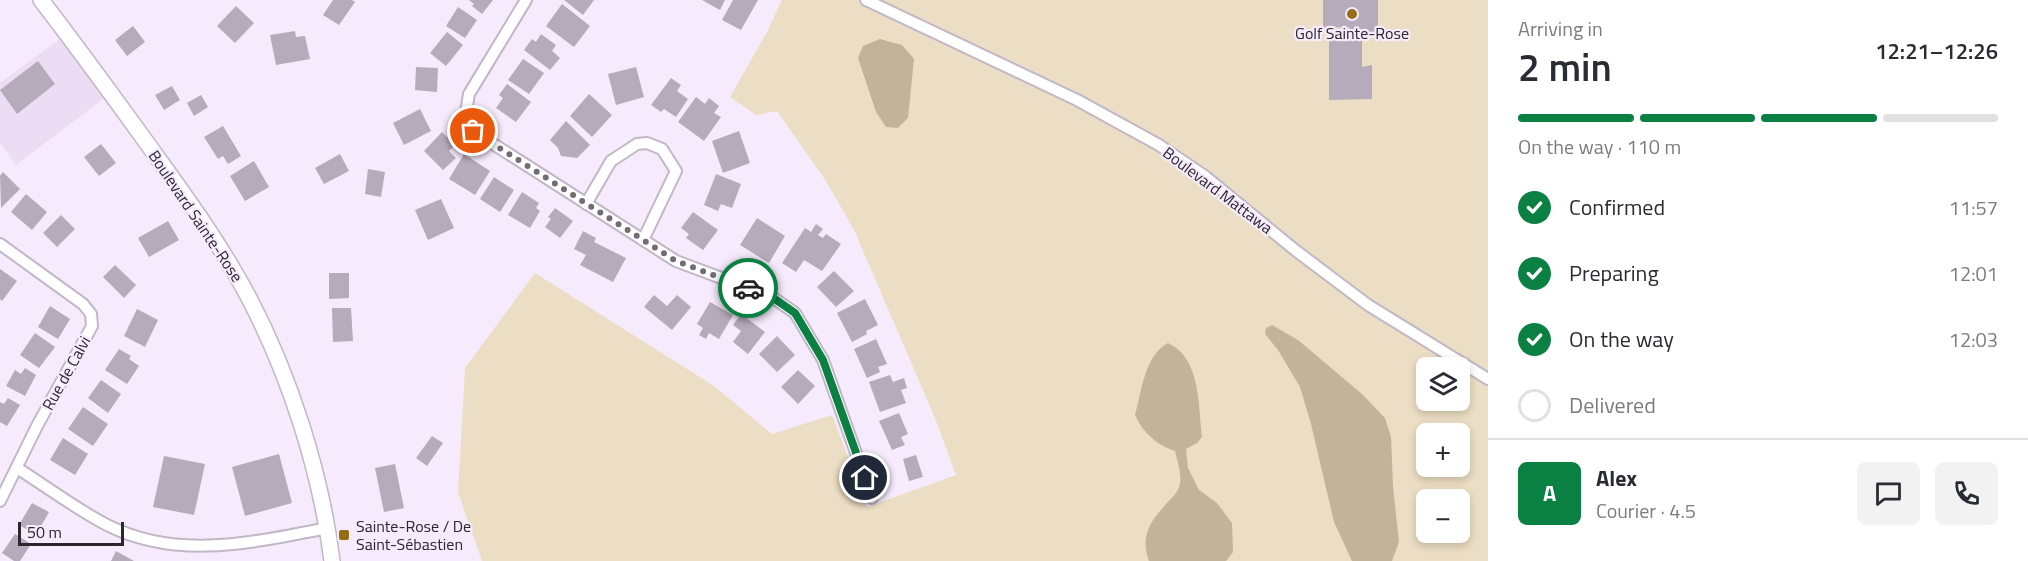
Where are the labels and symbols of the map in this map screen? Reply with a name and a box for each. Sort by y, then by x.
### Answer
marker: Golf Sainte-Rose [1345,7,1359,21]
place label: Golf Sainte-Rose [1295,21,1409,45]
pin [447,105,498,156]
street label: Boulevard Mattawa [1158,141,1278,239]
street label: Boulevard Sainte-Rose [143,145,249,287]
courier [718,258,778,318]
street label: Rue de Calvi [36,332,96,414]
pin [839,452,890,503]
place label: Sainte-Rose / De Saint-Sébastien [356,514,471,556]
scale bar [18,519,124,546]
marker: Sainte-Rose / De Saint-Sébastien [337,528,351,542]

